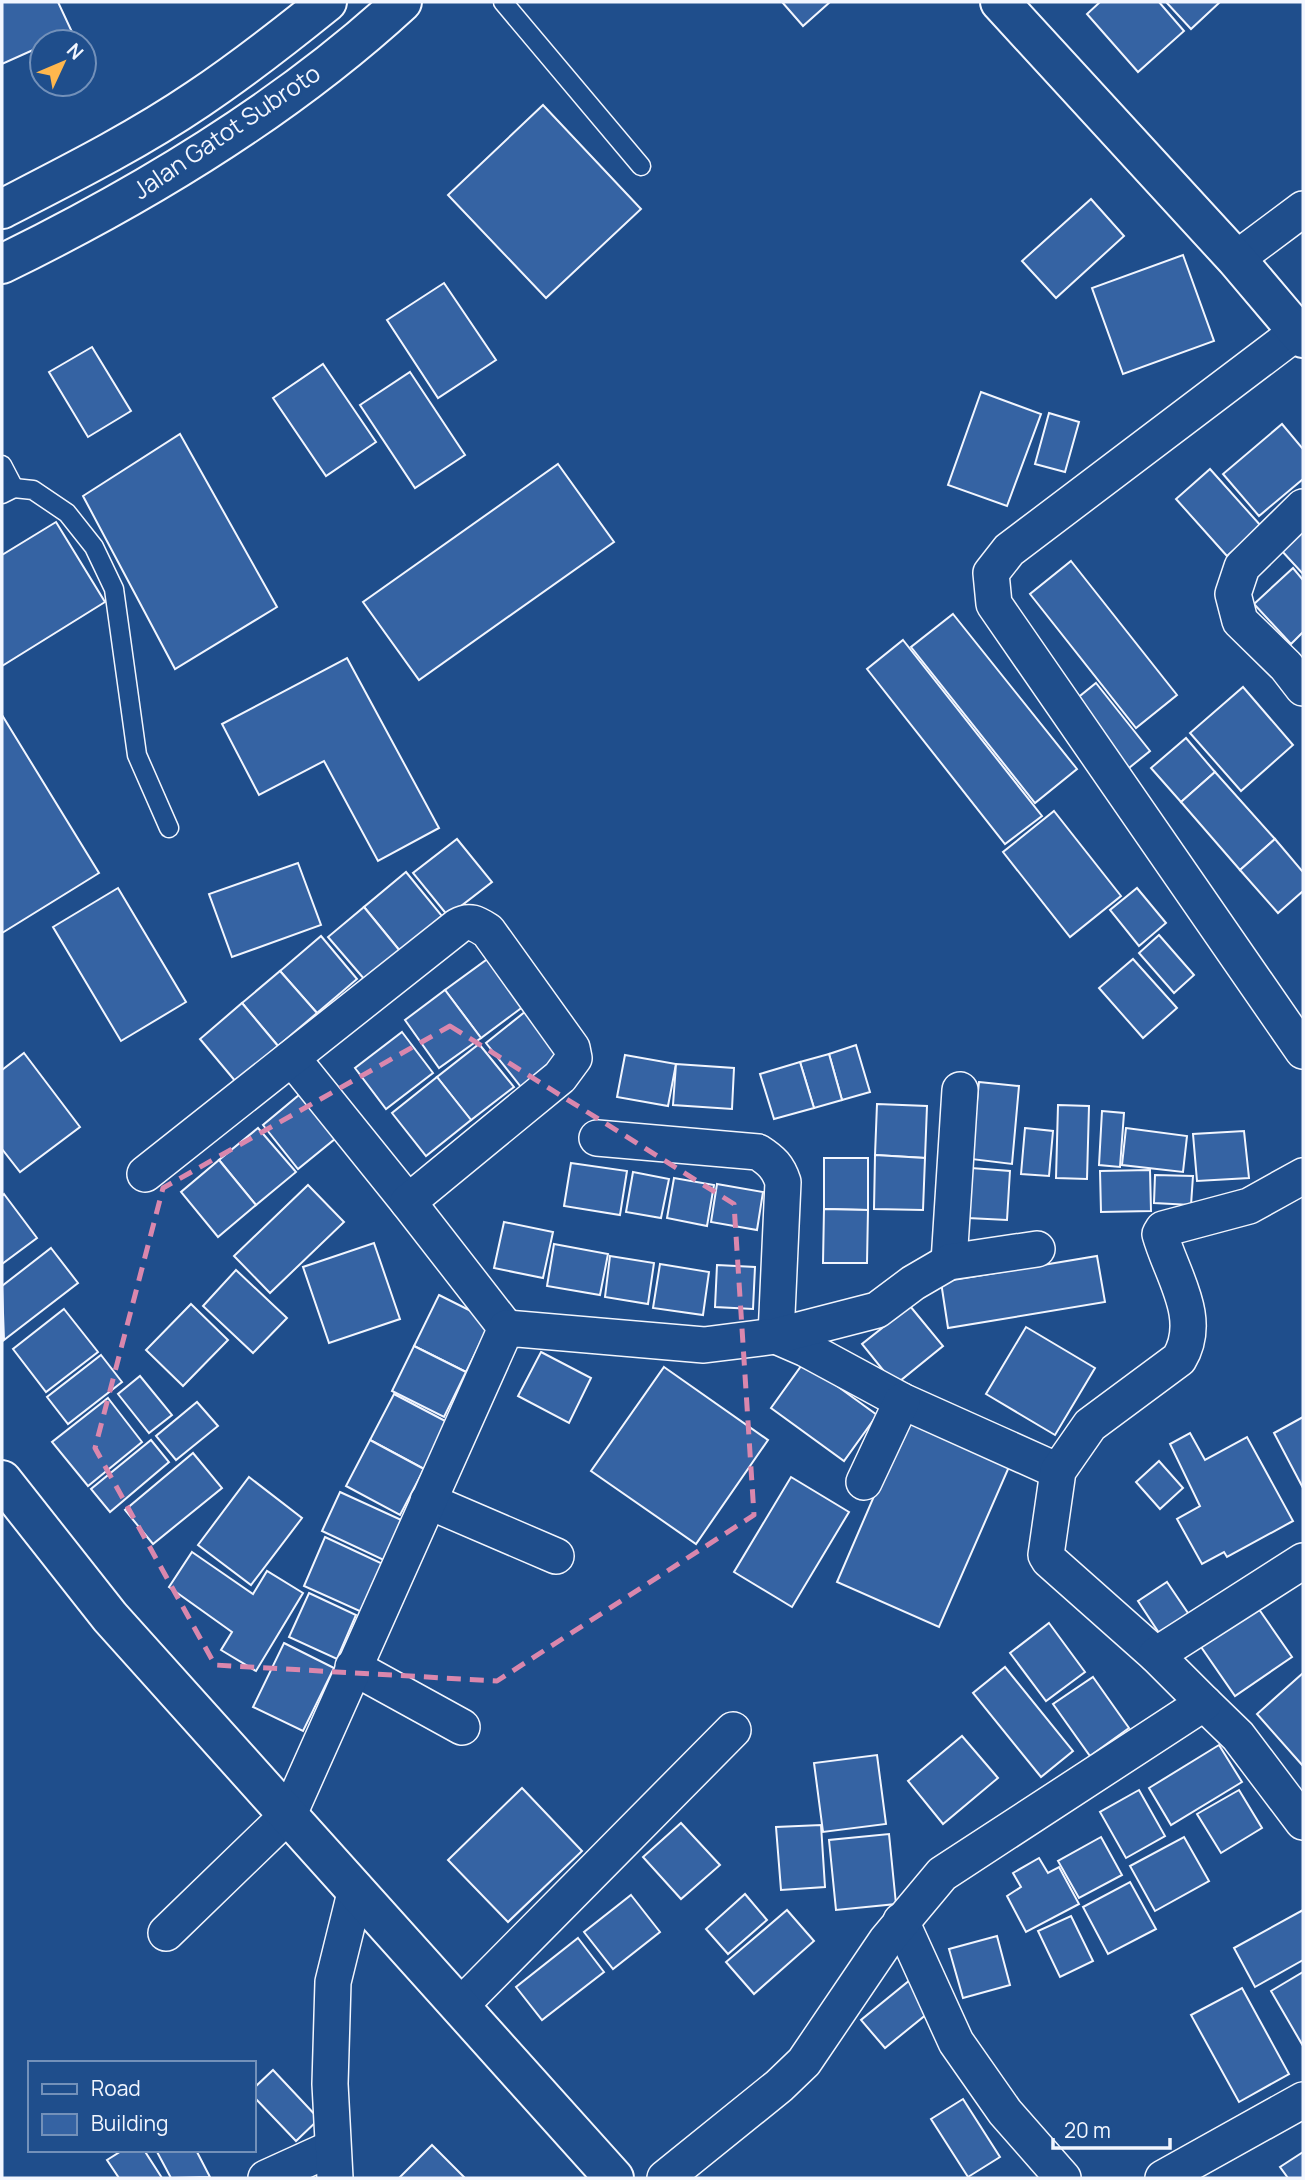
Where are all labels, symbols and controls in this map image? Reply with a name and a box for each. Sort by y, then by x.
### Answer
north arrow [28,28,98,98]
text: N [61,37,89,65]
street label: Jalan Gatot Subroto [126,56,326,206]
legend [28,2061,256,2152]
text: Road [91,2074,141,2102]
scale bar [1053,2106,1170,2150]
text: Building [91,2109,168,2137]
text: 20 m [1064,2116,1111,2144]

